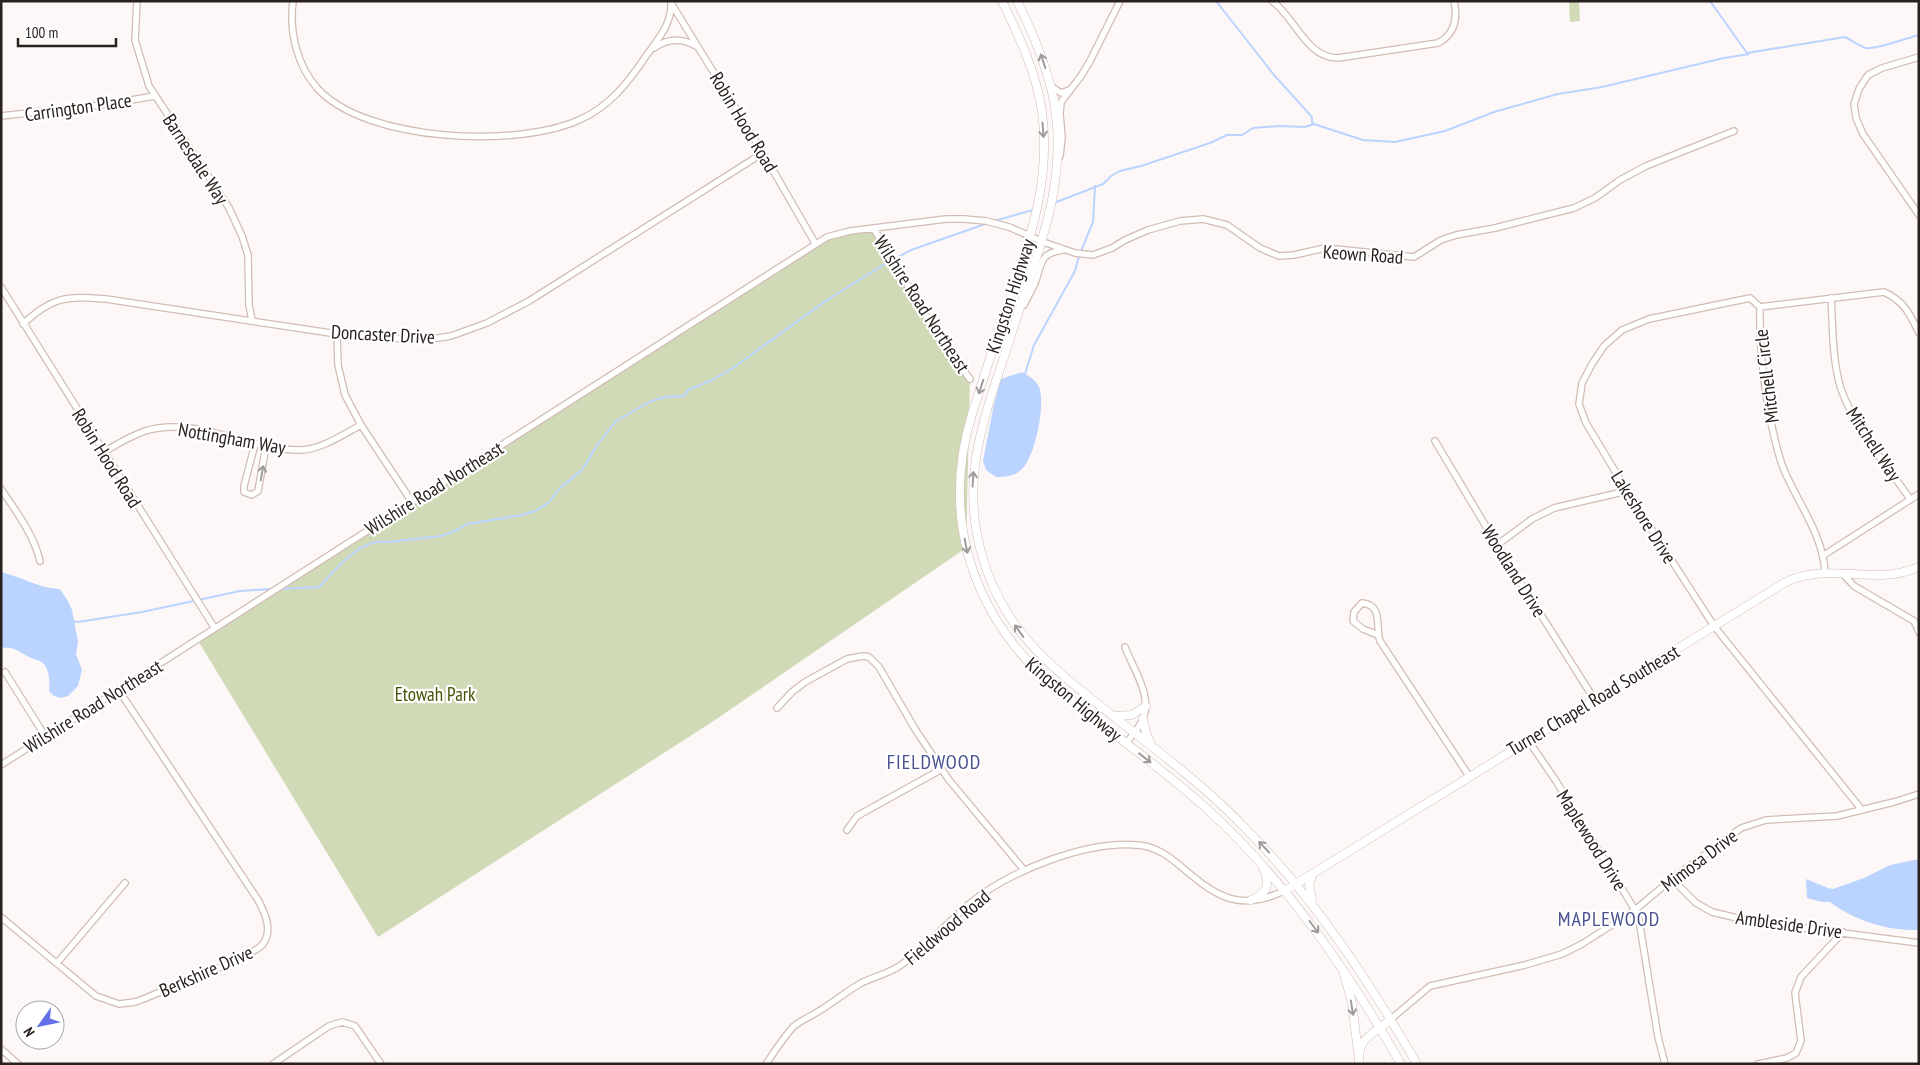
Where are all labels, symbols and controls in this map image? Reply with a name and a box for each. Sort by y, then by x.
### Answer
scale bar [18,15,115,47]
text: 100 m [25,23,58,42]
one-way arrow [1037,53,1047,69]
street label: Robin Hood Road [705,68,783,176]
street label: Carrington Place [23,88,133,126]
street label: Barnesdale Way [158,109,235,209]
one-way arrow [1039,122,1048,138]
street label: Wilshire Road Northeast [869,231,976,378]
street label: Kingston Highway [980,235,1040,356]
street label: Keown Road [1322,239,1404,269]
street label: Doncaster Drive [330,319,436,349]
street label: Mitchell Circle [1748,328,1784,424]
one-way arrow [975,378,985,394]
street label: Mitchell Way [1841,402,1907,486]
street label: Robin Hood Road [67,404,147,512]
street label: Nottingham Way [176,417,288,459]
street label: Wilshire Road Northeast [360,435,508,540]
one-way arrow [257,466,267,482]
street label: Lakeshore Drive [1606,466,1682,568]
one-way arrow [969,471,978,487]
street label: Woodland Drive [1476,521,1552,622]
one-way arrow [962,537,971,553]
one-way arrow [1014,625,1024,639]
street label: Turner Chapel Road Southeast [1503,639,1684,761]
street label: Kingston Highway [1021,652,1128,747]
street label: Wilshire Road Northeast [19,653,167,758]
park label: Etowah Park [395,682,476,706]
district label: FIELDWOOD [887,749,981,775]
one-way arrow [1138,752,1151,763]
street label: Maplewood Drive [1552,785,1633,895]
street label: Mimosa Drive [1656,823,1742,896]
one-way arrow [1258,841,1270,854]
street label: Fieldwood Road [899,884,995,970]
street label: Ambleside Drive [1734,905,1844,943]
district label: MAPLEWOOD [1558,906,1660,932]
one-way arrow [1309,920,1319,934]
street label: Berkshire Drive [155,940,257,1002]
north arrow [15,1000,65,1050]
one-way arrow [1347,1000,1357,1016]
text: N [19,1024,39,1040]

